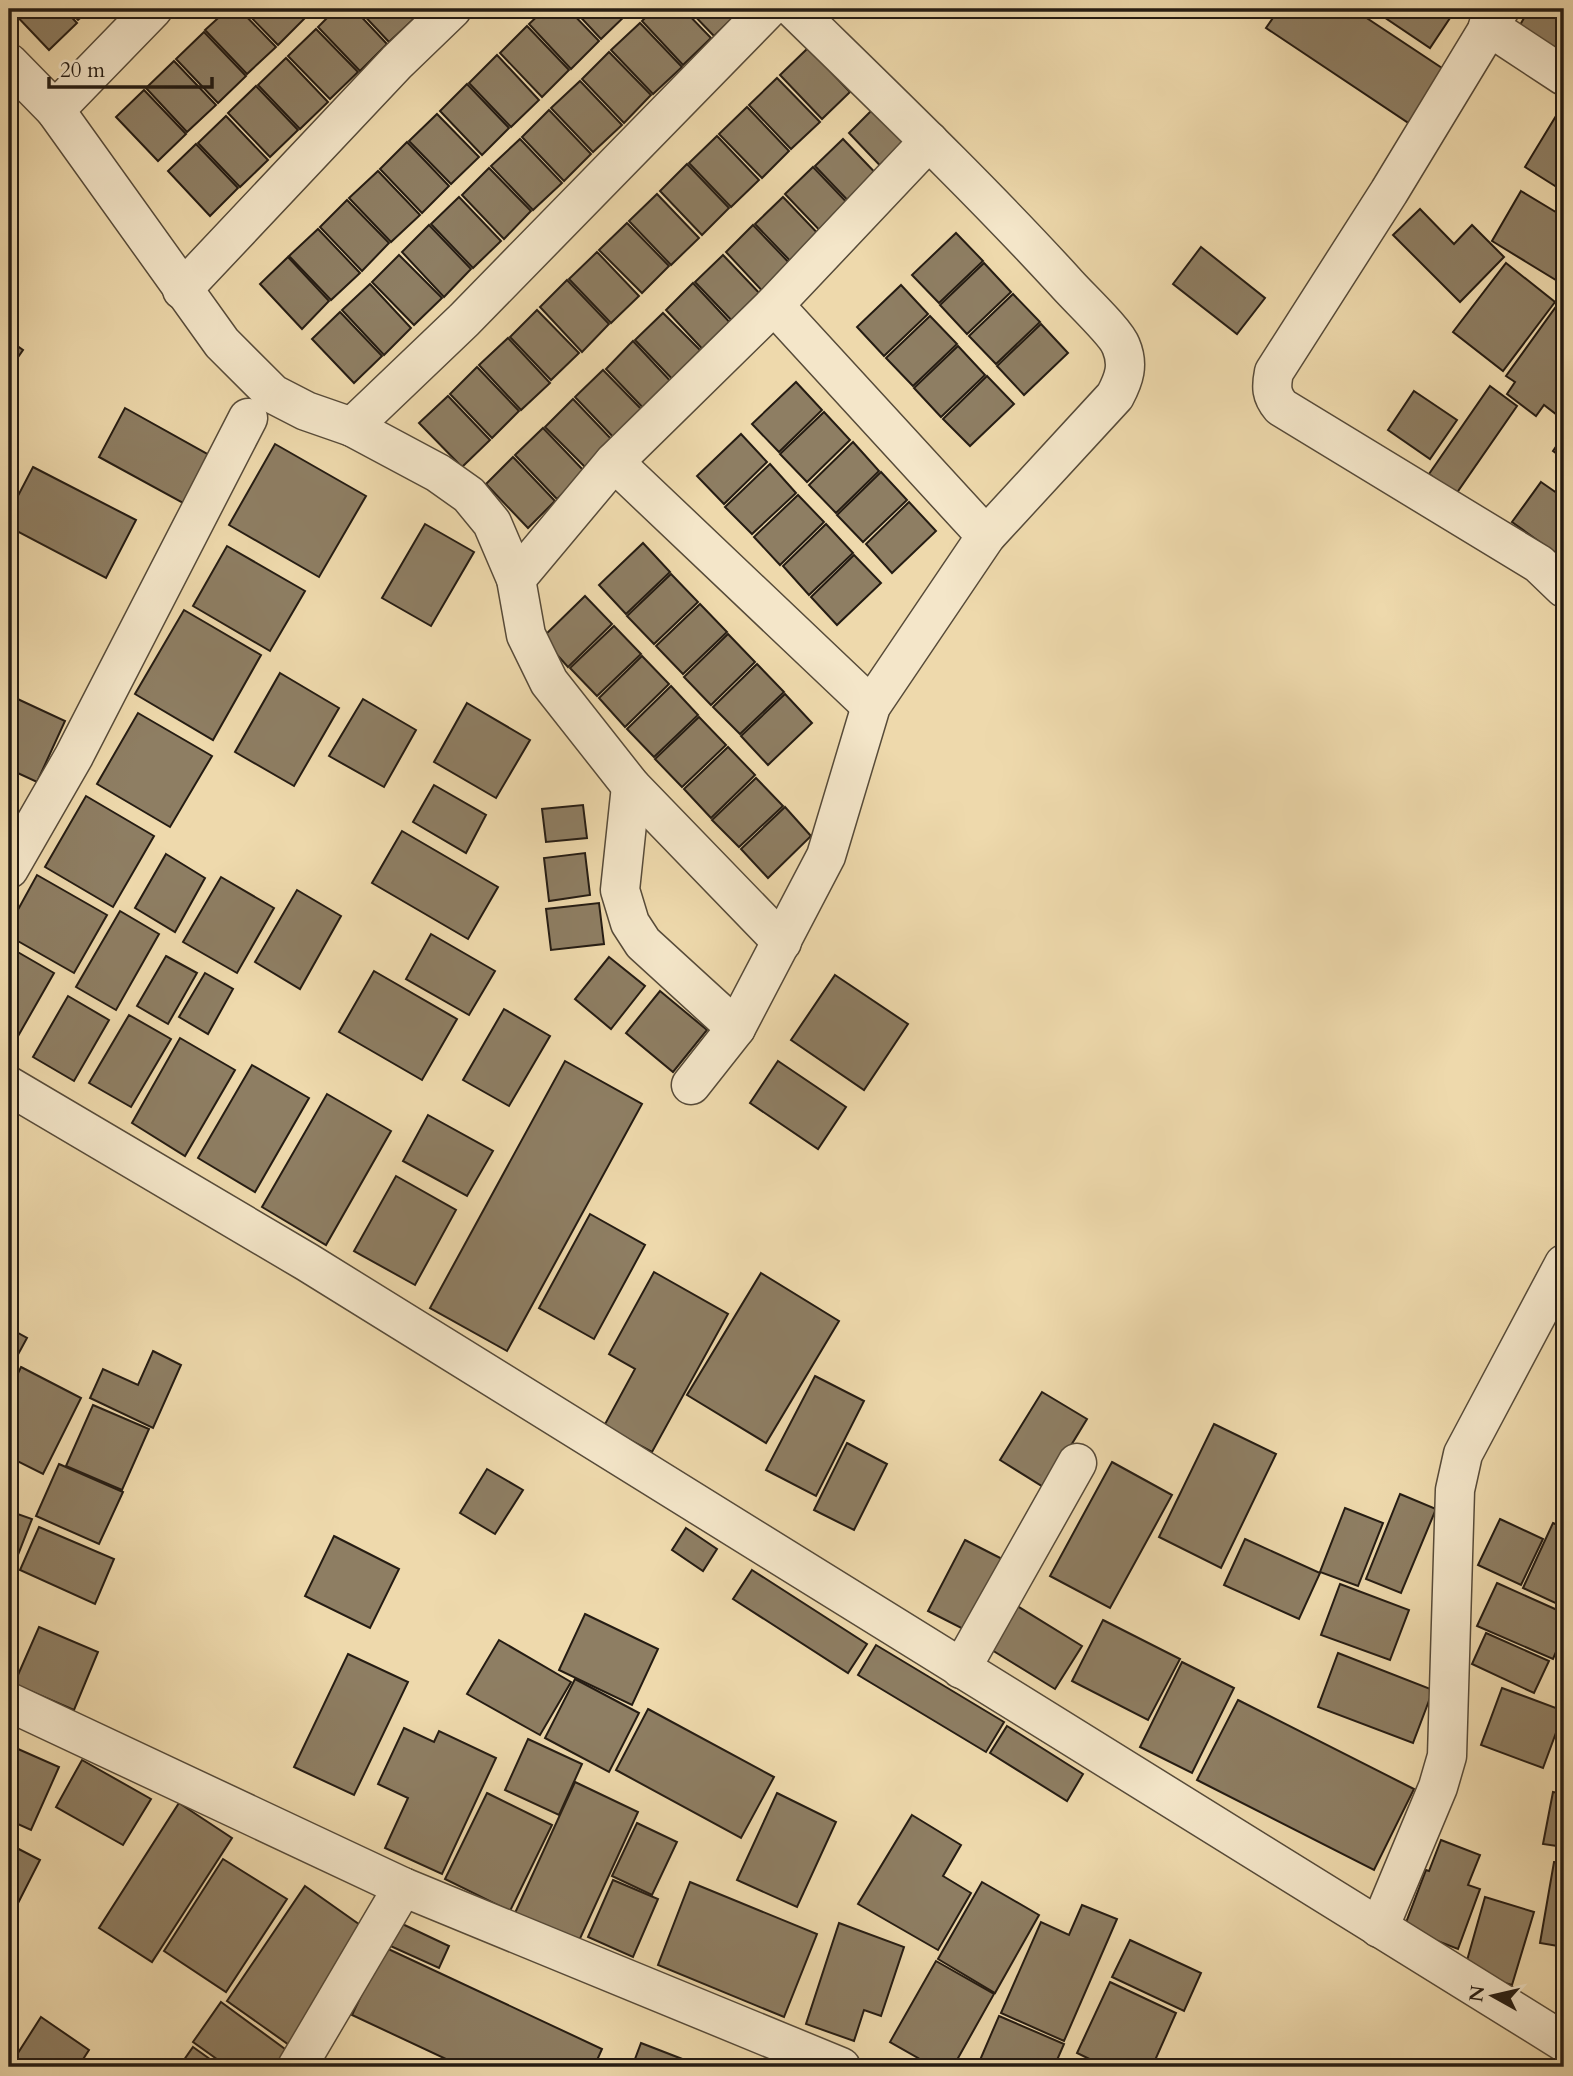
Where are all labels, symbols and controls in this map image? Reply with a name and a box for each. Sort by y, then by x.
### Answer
scale bar [49,46,212,90]
text: 20 m [60,56,105,85]
north arrow [1458,1960,1528,2030]
text: N [1463,1983,1491,2004]

